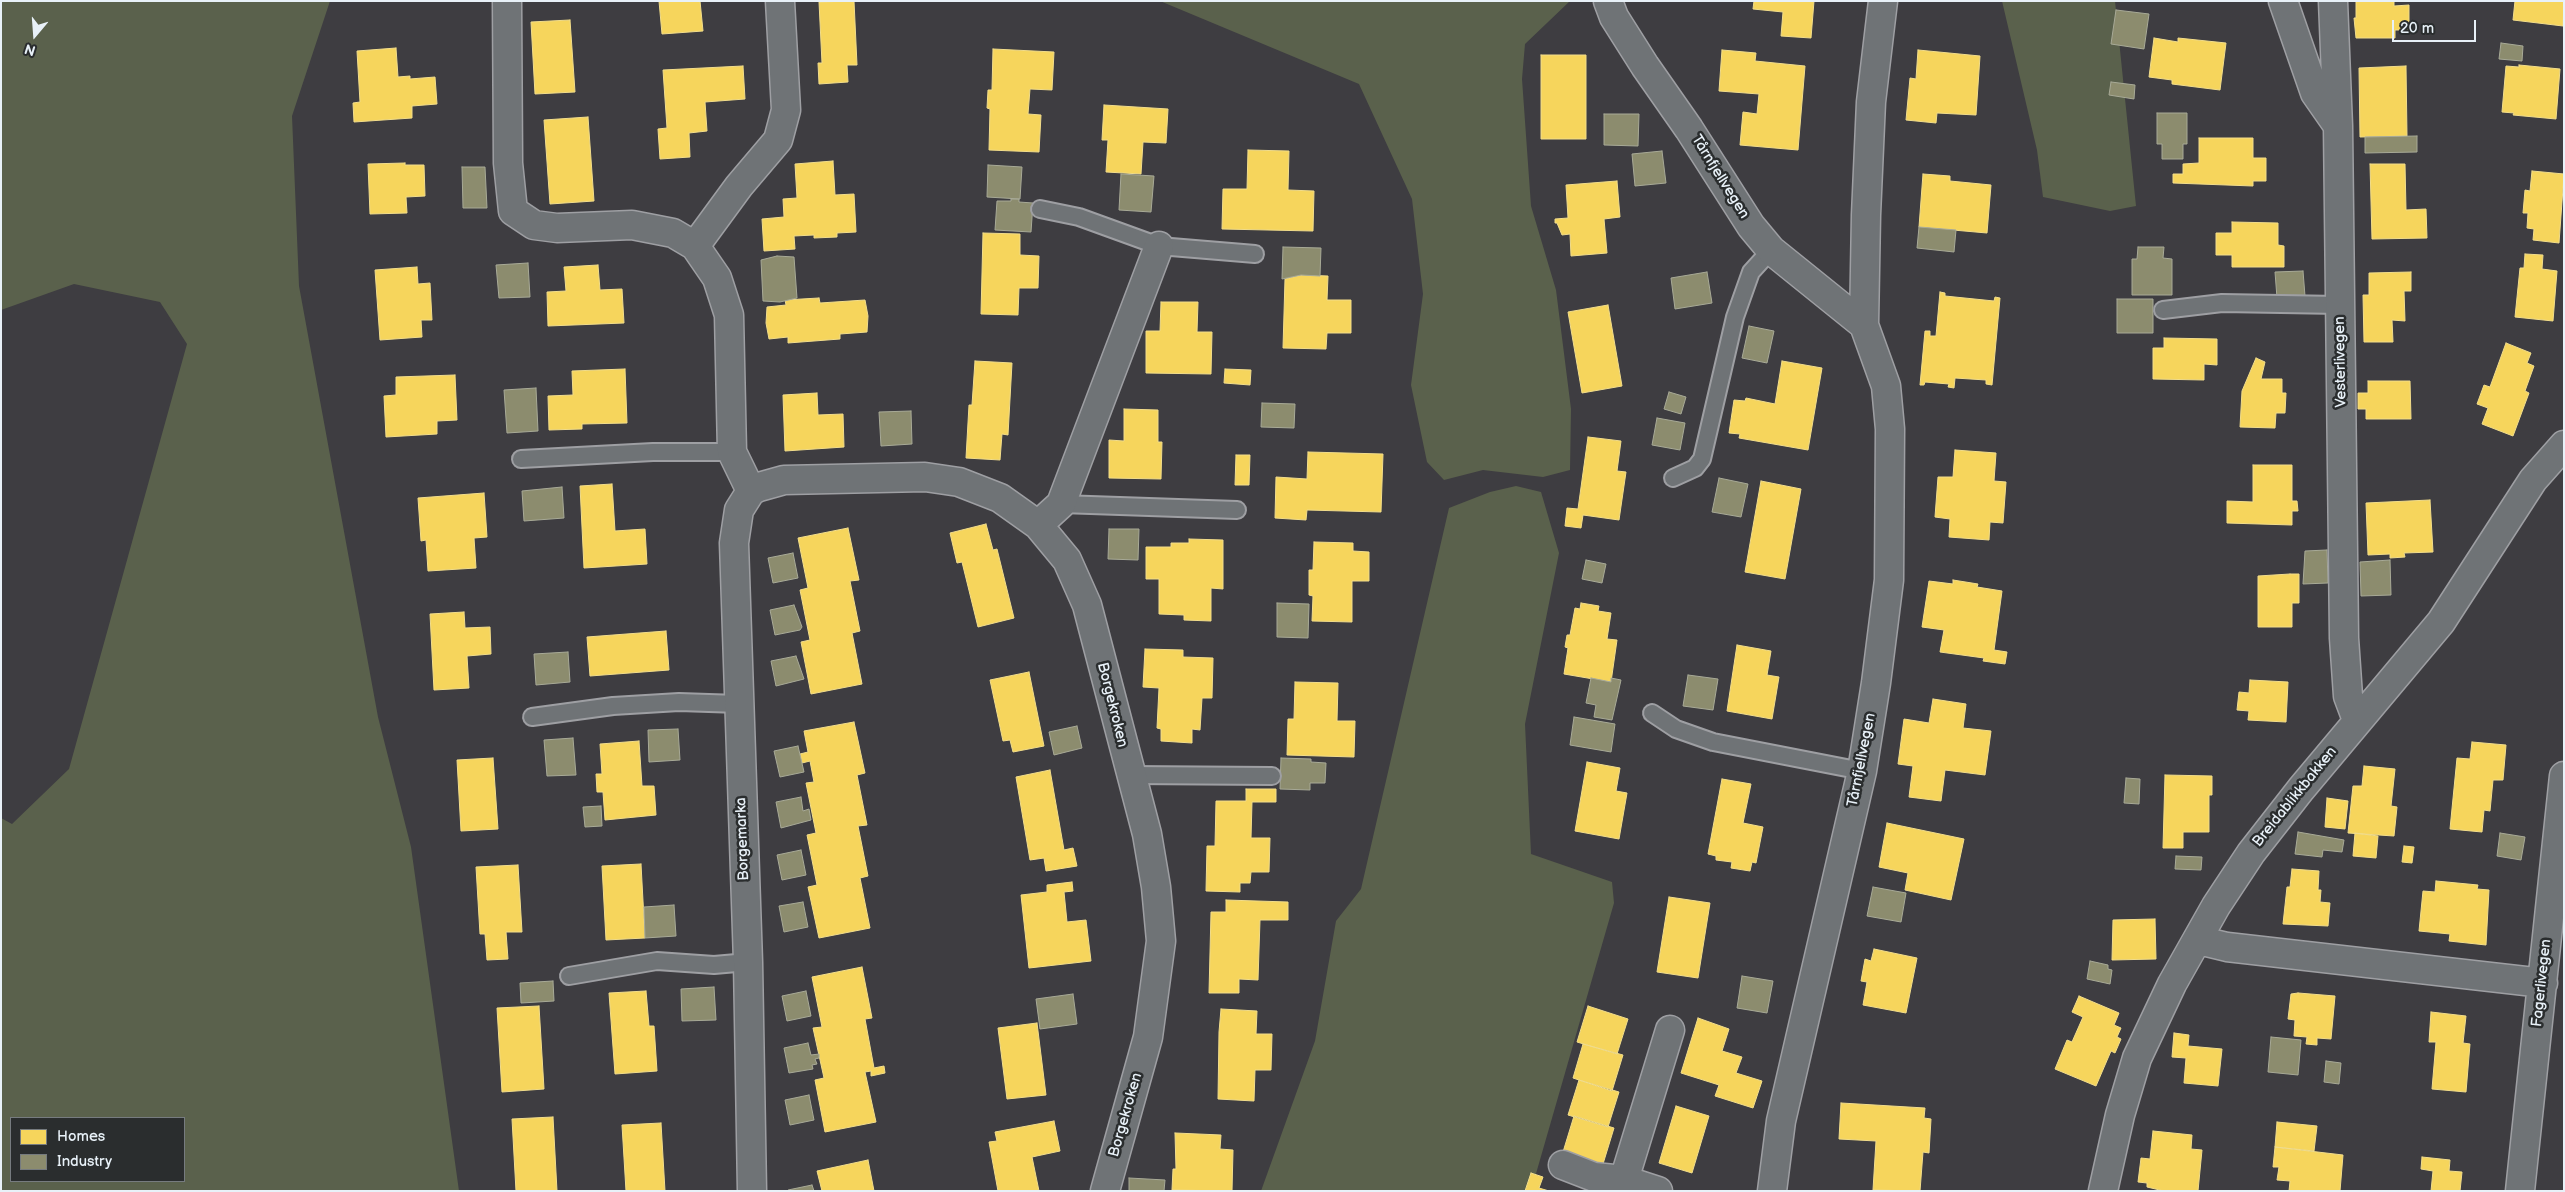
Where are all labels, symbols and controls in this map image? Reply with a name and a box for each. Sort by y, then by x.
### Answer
north arrow [10,10,60,60]
scale bar [2395,10,2479,42]
text: 20 m [2400,19,2434,38]
text: N [23,40,38,59]
street label: Tårnfjellvegen [1687,132,1753,222]
street label: Vesterlivegen [2331,316,2351,408]
street label: Borgekroken [1093,661,1131,749]
street label: Tårnfjellvegen [1844,711,1880,809]
street label: Breidablikkbakken [2249,743,2341,851]
street label: Borgemarka [733,797,753,881]
street label: Fagerlivegen [2528,938,2556,1028]
street label: Borgekroken [1105,1071,1147,1159]
legend [10,1117,185,1182]
text: Homes [57,1127,105,1146]
text: Industry [57,1152,112,1171]

